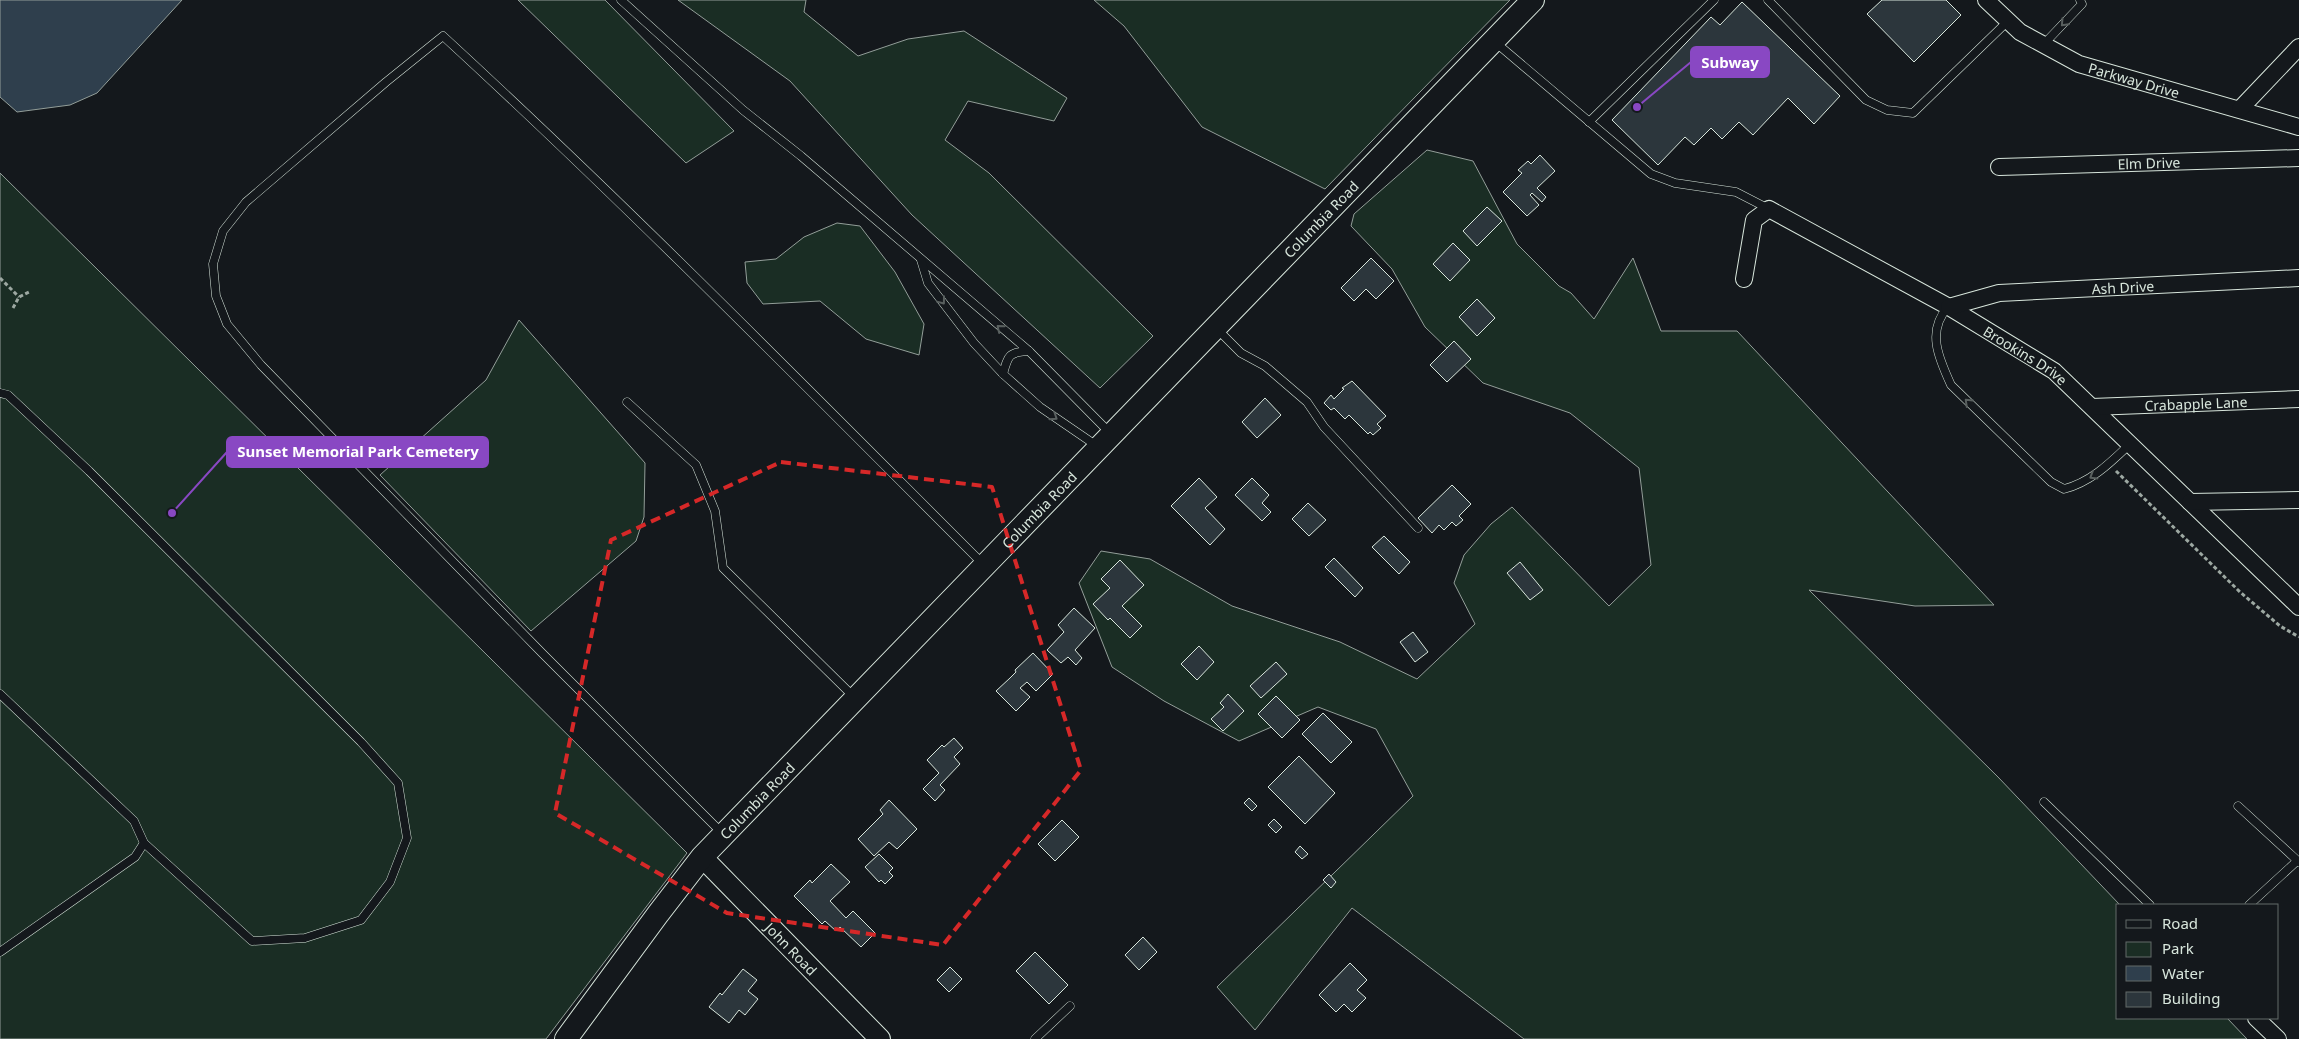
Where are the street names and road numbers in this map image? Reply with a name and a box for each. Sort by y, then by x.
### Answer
street label: Parkway Drive [2086,58,2182,102]
street label: Elm Drive [2117,152,2181,173]
street label: Columbia Road [1279,176,1362,261]
street label: Ash Drive [2091,276,2155,298]
street label: Brookins Drive [1980,321,2072,389]
street label: Crabapple Lane [2144,392,2248,414]
street label: Columbia Road [997,467,1080,552]
street label: Columbia Road [715,758,799,843]
street label: John Road [760,917,822,979]

